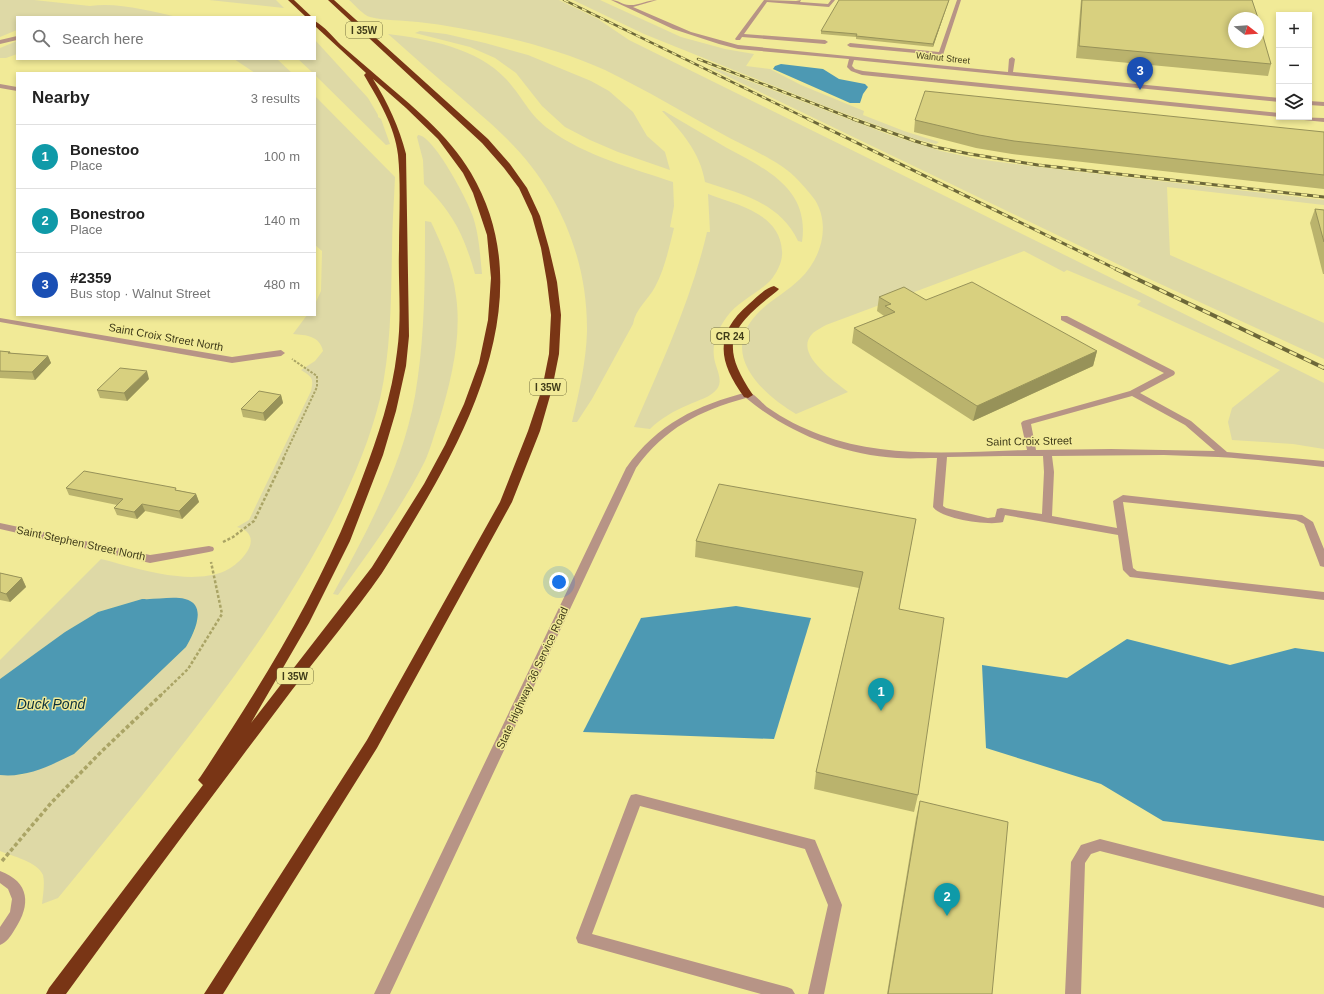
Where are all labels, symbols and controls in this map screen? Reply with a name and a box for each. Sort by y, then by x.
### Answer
north arrow [1228,12,1264,48]
map controls [1276,12,1312,120]
button: + [1276,12,1312,48]
search box [16,16,316,60]
road number: I 35W [346,22,382,38]
icon: search [30,27,52,49]
text: Search here [62,30,144,47]
button: − [1276,48,1312,84]
street label: Walnut Street [916,50,971,66]
pin: 3 [1127,57,1153,90]
button: layers [1276,84,1312,120]
text: Nearby [32,88,90,107]
text: 3 results [251,91,300,106]
text: Bonestoo [70,141,139,158]
text: 1 [41,149,49,164]
text: 100 m [264,149,300,164]
text: Place [70,158,103,173]
text: Bonestroo [70,205,145,222]
text: 2 [41,213,49,228]
text: 140 m [264,213,300,228]
text: Place [70,222,103,237]
text: #2359 [70,269,112,286]
text: 3 [41,277,49,292]
text: 480 m [264,277,300,292]
text: Bus stop · Walnut Street [70,286,210,301]
street label: Saint Croix Street North [108,321,224,353]
road number: CR 24 [711,328,749,344]
road number: I 35W [530,379,566,395]
street label: Saint Croix Street [986,434,1072,448]
street label: Saint Stephen Street North [15,523,147,563]
your location [549,572,569,592]
street label: State Highway 36 Service Road [494,605,570,751]
road number: I 35W [277,668,313,684]
pin: 1 [868,678,894,711]
water label: Duck Pond [17,696,86,712]
pin: 2 [934,883,960,916]

